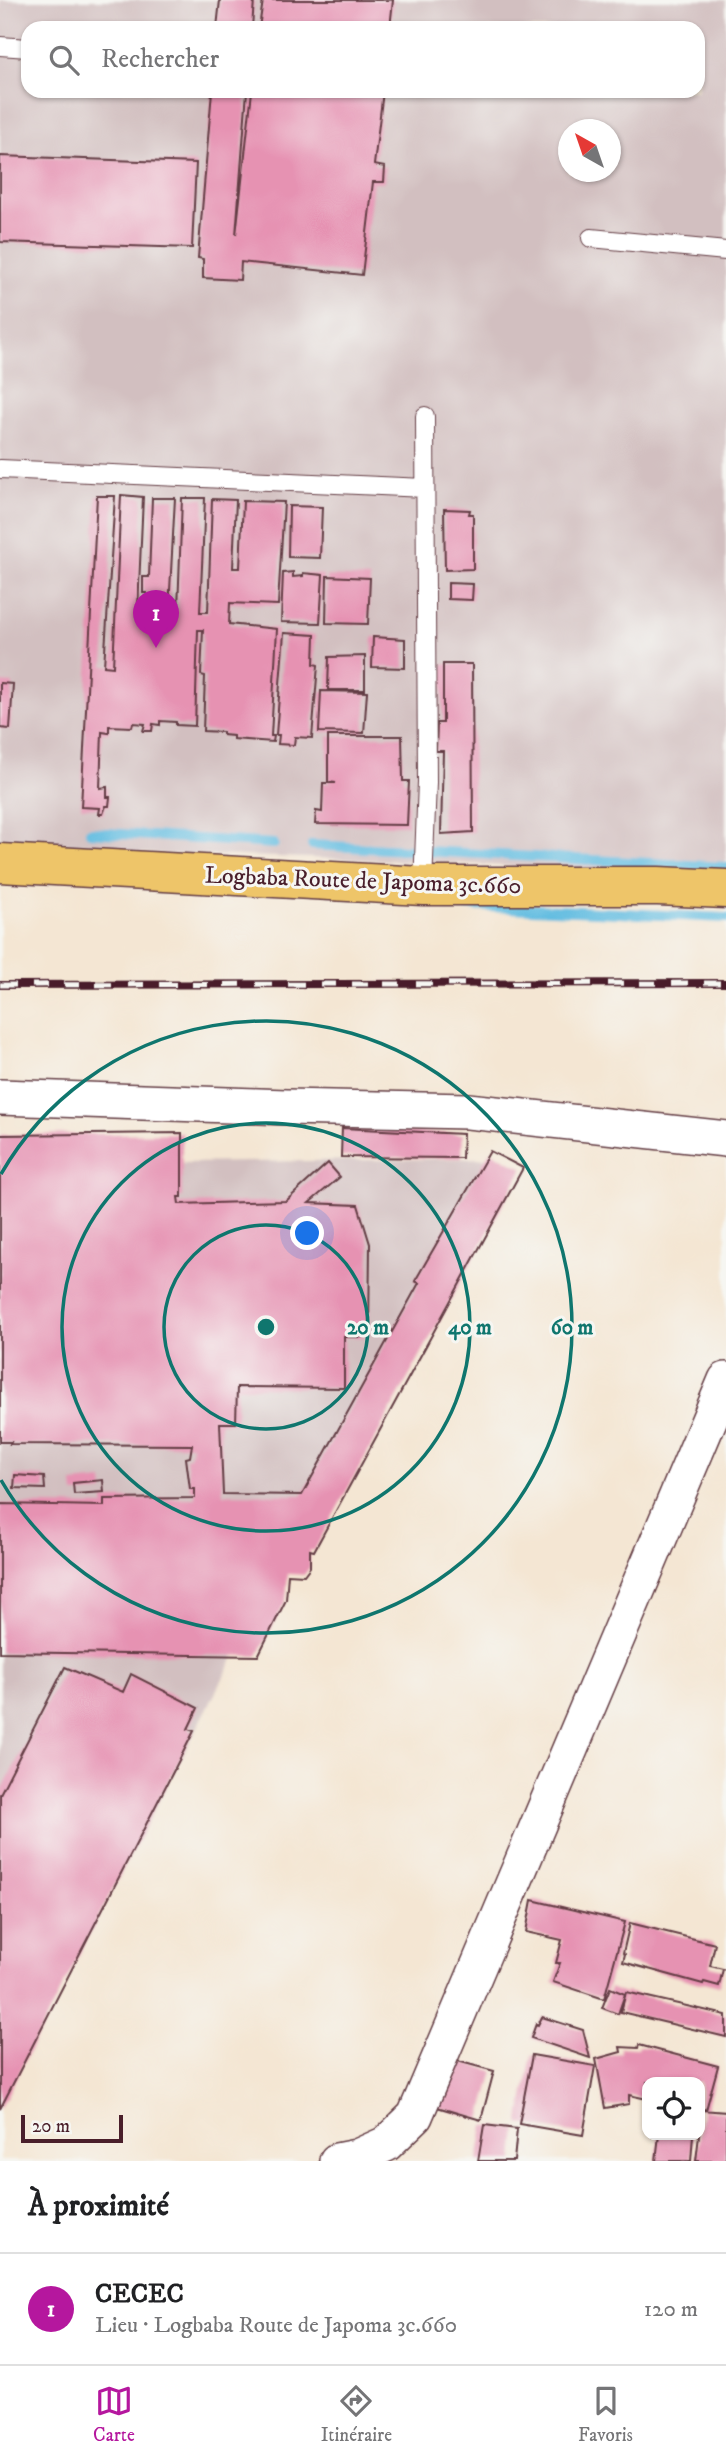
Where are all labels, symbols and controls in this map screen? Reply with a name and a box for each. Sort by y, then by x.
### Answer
search box [21,21,705,98]
icon: search [45,41,83,79]
text: Rechercher [101,43,219,76]
north arrow [558,119,621,182]
pin: 1 [133,590,179,648]
street label: Logbaba Route de Japoma 3c.660 [204,860,522,902]
your location [290,1216,324,1250]
centre of rings [254,1315,278,1339]
text: 20 m [347,1315,389,1341]
text: 40 m [448,1315,492,1341]
text: 60 m [551,1315,593,1341]
map controls [642,2077,705,2140]
button: locate [642,2077,705,2140]
scale bar [21,2112,122,2144]
text: 20 m [32,2115,70,2138]
text: À proximité [28,2188,169,2225]
text: CECEC [95,2278,184,2311]
text: 1 [47,2295,55,2324]
text: 120 m [644,2295,698,2324]
text: Lieu · Logbaba Route de Japoma 3c.660 [95,2311,457,2340]
tab: Carte [93,2382,135,2447]
tab: Itinéraire [321,2382,392,2447]
tab: Favoris [578,2382,633,2447]

